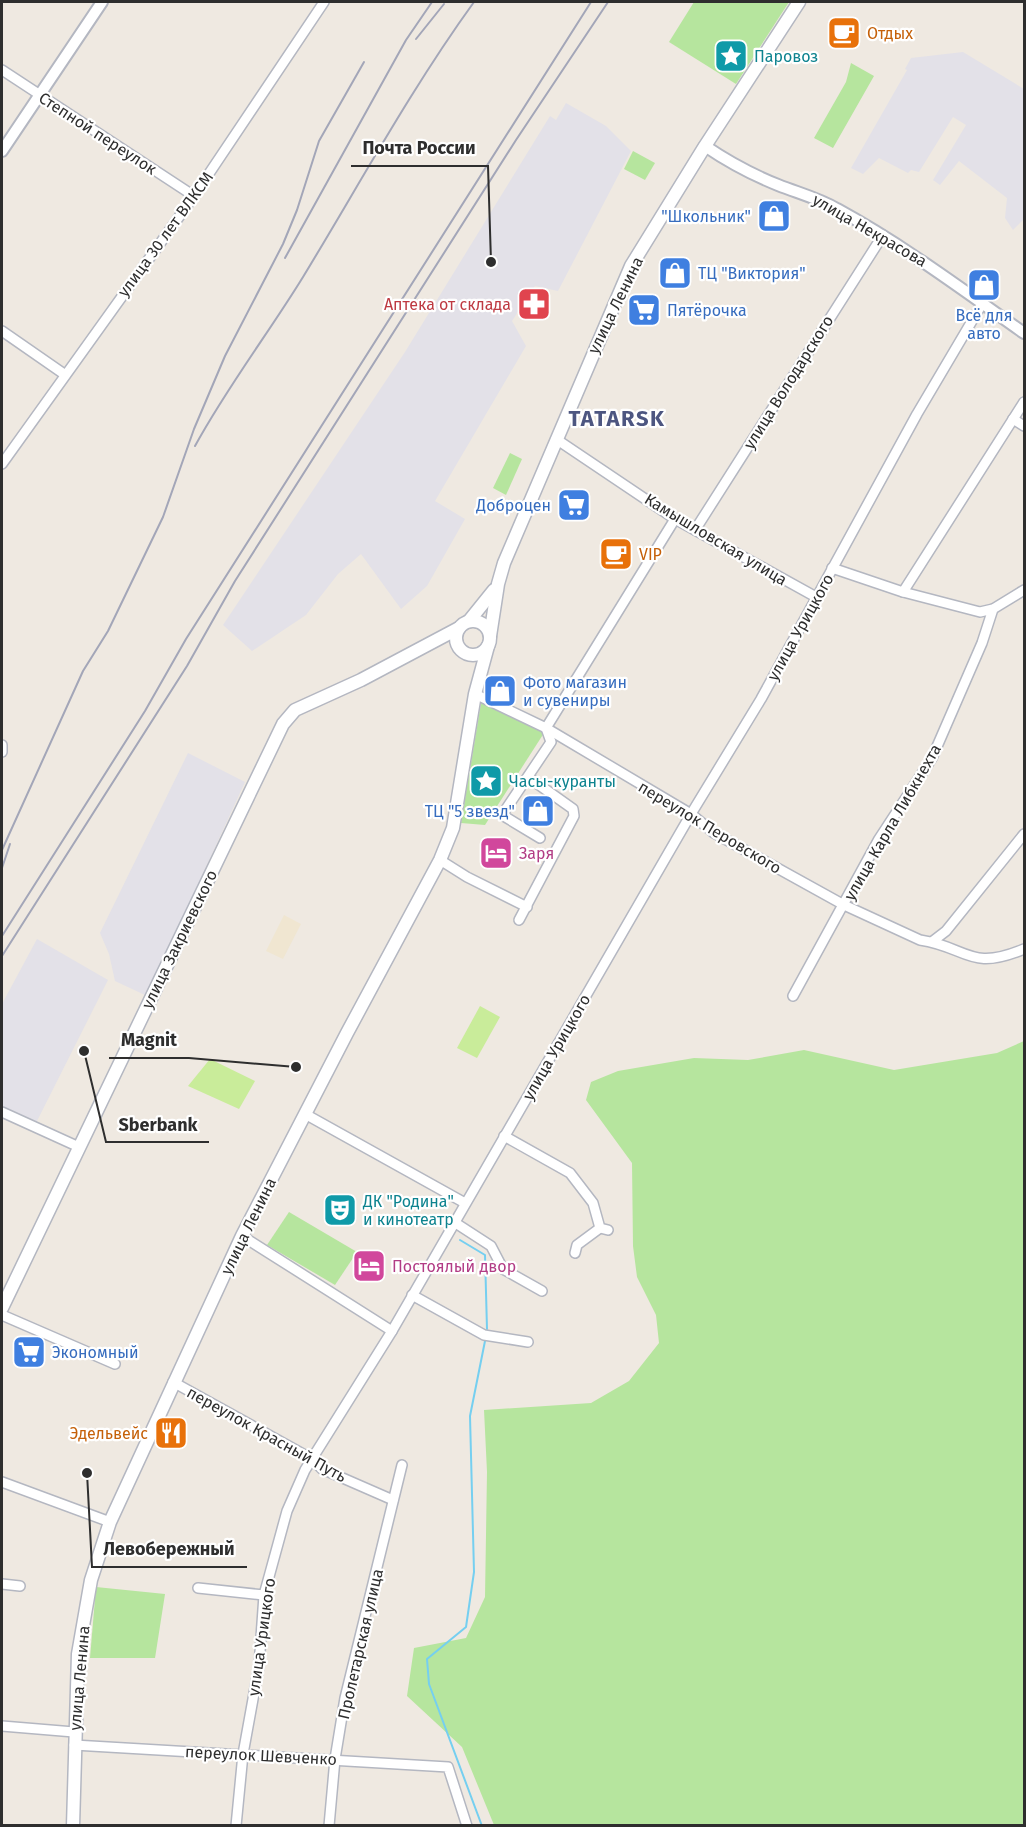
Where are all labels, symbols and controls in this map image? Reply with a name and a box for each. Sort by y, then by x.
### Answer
cafe icon: Отдых [826,15,862,51]
place label: Отдых [867,24,913,43]
place icon: Паровоз [713,38,749,74]
place label: Паровоз [754,47,818,66]
street label: Степной переулок [35,88,161,179]
callout: Почта России [351,130,488,166]
text: Почта России [362,137,476,159]
street label: улица 30 лет ВЛКСМ [114,168,217,300]
street label: улица Некрасова [809,190,930,271]
shop icon: "Школьник" [756,198,792,234]
place label: "Школьник" [661,207,751,226]
street label: улица Ленина [584,254,647,357]
shop icon: ТЦ "Виктория" [657,255,693,291]
place label: ТЦ "Виктория" [698,264,806,283]
shop icon: Всё для авто [966,267,1002,303]
pharmacy icon: Аптека от склада [516,286,552,322]
supermarket icon: Пятёрочка [626,292,662,328]
place label: Аптека от склада [384,295,511,314]
place label: Пятёрочка [667,301,747,320]
place label: Всё для авто [955,306,1013,343]
street label: улица Володарского [740,312,837,453]
district label: TATARSK [569,405,665,432]
supermarket icon: Доброцен [556,487,592,523]
street label: Камышловская улица [641,489,790,589]
place label: Доброцен [475,496,551,515]
cafe icon: VIP [598,536,634,572]
place label: VIP [639,545,662,564]
street label: улица Урицкого [763,570,838,684]
shop icon: Фото магазин и сувениры [482,673,518,709]
place label: Фото магазин и сувениры [523,673,627,710]
street label: улица Карла Либкнехта [840,741,945,904]
place icon: Часы-куранты [468,763,504,799]
place label: Часы-куранты [509,772,616,791]
street label: переулок Перовского [635,777,785,878]
shop icon: ТЦ "5 звезд" [520,793,556,829]
place label: ТЦ "5 звезд" [425,802,515,821]
hotel icon: Заря [478,835,514,871]
place label: Заря [519,844,554,863]
street label: улица Закриевского [138,867,221,1012]
street label: улица Урицкого [518,991,594,1104]
callout: Magnit [109,1022,189,1058]
text: Magnit [121,1029,178,1051]
callout: Sberbank [106,1106,209,1142]
text: Sberbank [119,1114,199,1136]
street label: улица Ленина [217,1175,280,1278]
theatre icon: ДК "Родина" и кинотеатр [322,1192,358,1228]
place label: ДК "Родина" и кинотеатр [362,1192,454,1229]
hotel icon: Постоялый двор [351,1248,387,1284]
place label: Постоялый двор [392,1257,516,1276]
supermarket icon: Экономный [11,1334,47,1370]
place label: Экономный [52,1343,139,1362]
street label: переулок Красный Путь [184,1383,350,1486]
restaurant icon: Эдельвейс [153,1415,189,1451]
place label: Эдельвейс [70,1424,148,1443]
callout: Левобережный [92,1531,247,1567]
text: Левобережный [103,1538,235,1560]
street label: Пролетарская улица [334,1567,387,1721]
street label: улица Урицкого [244,1577,279,1697]
street label: улица Ленина [65,1625,94,1731]
street label: переулок Шевченко [185,1742,337,1769]

